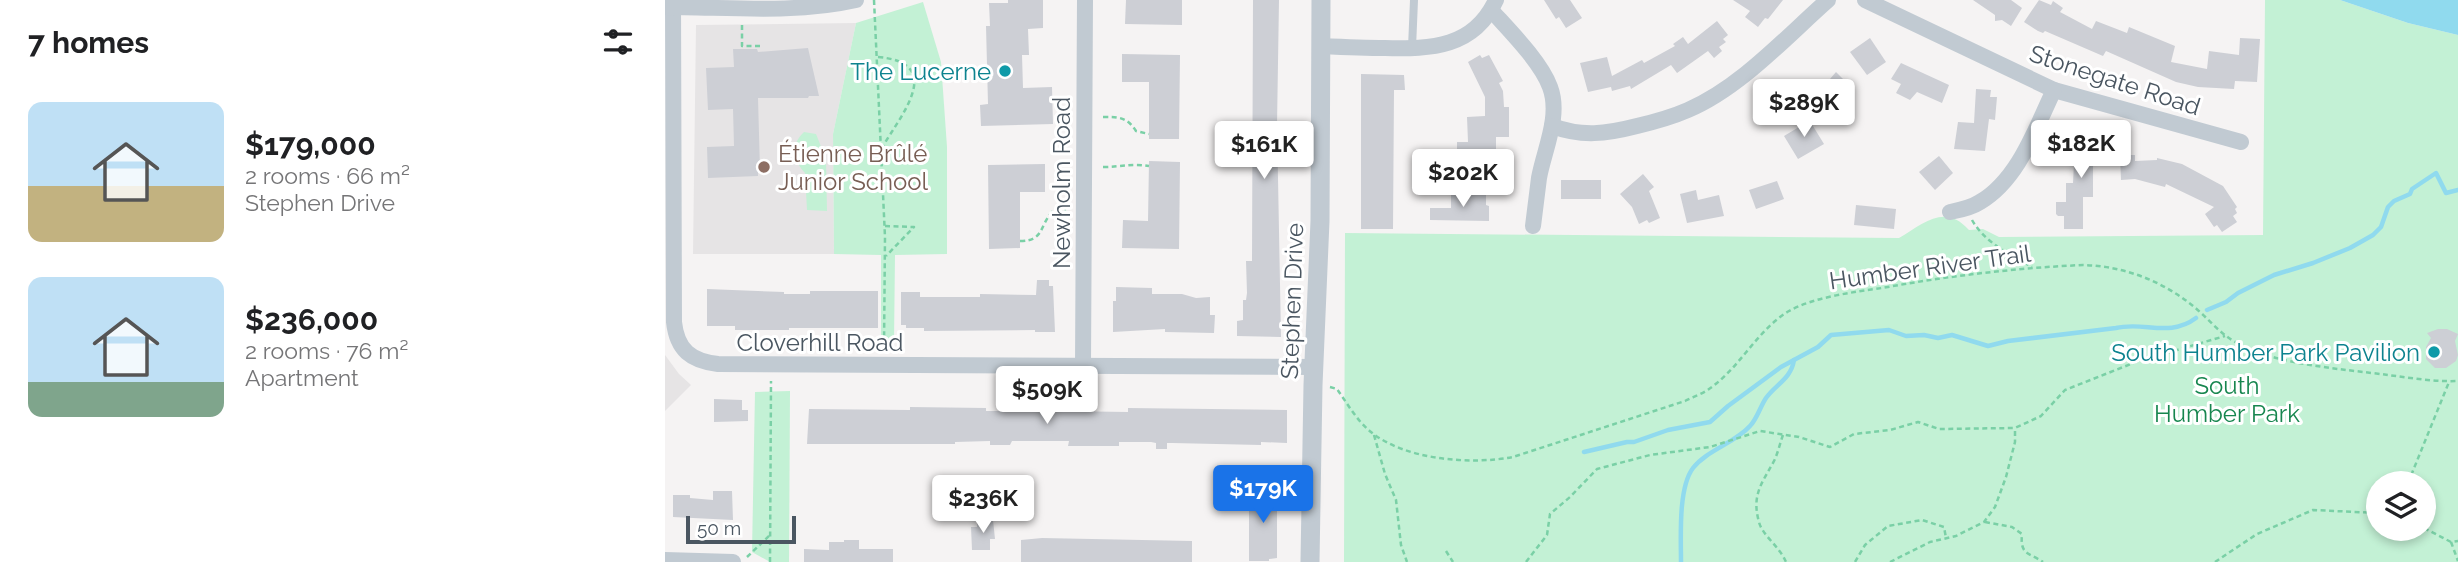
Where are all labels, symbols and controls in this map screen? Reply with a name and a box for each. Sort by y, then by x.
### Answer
icon: filters [599,23,637,61]
text: 7 homes [28,25,149,60]
street label: Stonegate Road [2026,39,2204,121]
place label: The Lucerne [850,57,991,86]
marker: The Lucerne [997,63,1013,79]
pin: $289K [1755,80,1853,139]
text: $289K [1769,88,1839,115]
street label: Newholm Road [1047,97,1076,269]
pin: $182K [2032,120,2130,180]
pin: $161K [1215,122,1313,181]
text: $179,000 [245,127,376,162]
text: $182K [2047,129,2115,156]
icon: home [84,130,168,214]
text: $161K [1231,130,1297,157]
place label: Étienne Brûlé Junior School [778,139,928,196]
pin: $202K [1414,150,1512,209]
text: $202K [1428,158,1498,185]
marker: Étienne Brûlé Junior School [756,159,772,175]
text: 2 rooms · 66 m² [245,162,410,189]
text: Stephen Drive [245,189,395,216]
street label: Stephen Drive [1275,222,1309,380]
street label: Humber River Trail [1827,238,2033,295]
text: $236,000 [245,302,378,337]
icon: home [84,305,168,389]
street label: Cloverhill Road [737,328,903,357]
text: 2 rooms · 76 m² [245,337,408,364]
place label: South Humber Park Pavilion [2111,338,2420,367]
marker: South Humber Park Pavilion [2426,344,2442,360]
text: Apartment [245,364,359,391]
pin: $509K [998,366,1096,426]
park label: South Humber Park [2154,371,2300,428]
text: $509K [1012,375,1082,402]
pin: $179K [1214,466,1312,525]
map controls [2366,471,2436,541]
button: layers [2366,471,2436,541]
text: $179K [1229,474,1297,501]
pin: $236K [934,476,1032,535]
text: $236K [948,484,1018,511]
scale bar [686,513,796,545]
text: 50 m [697,517,741,539]

